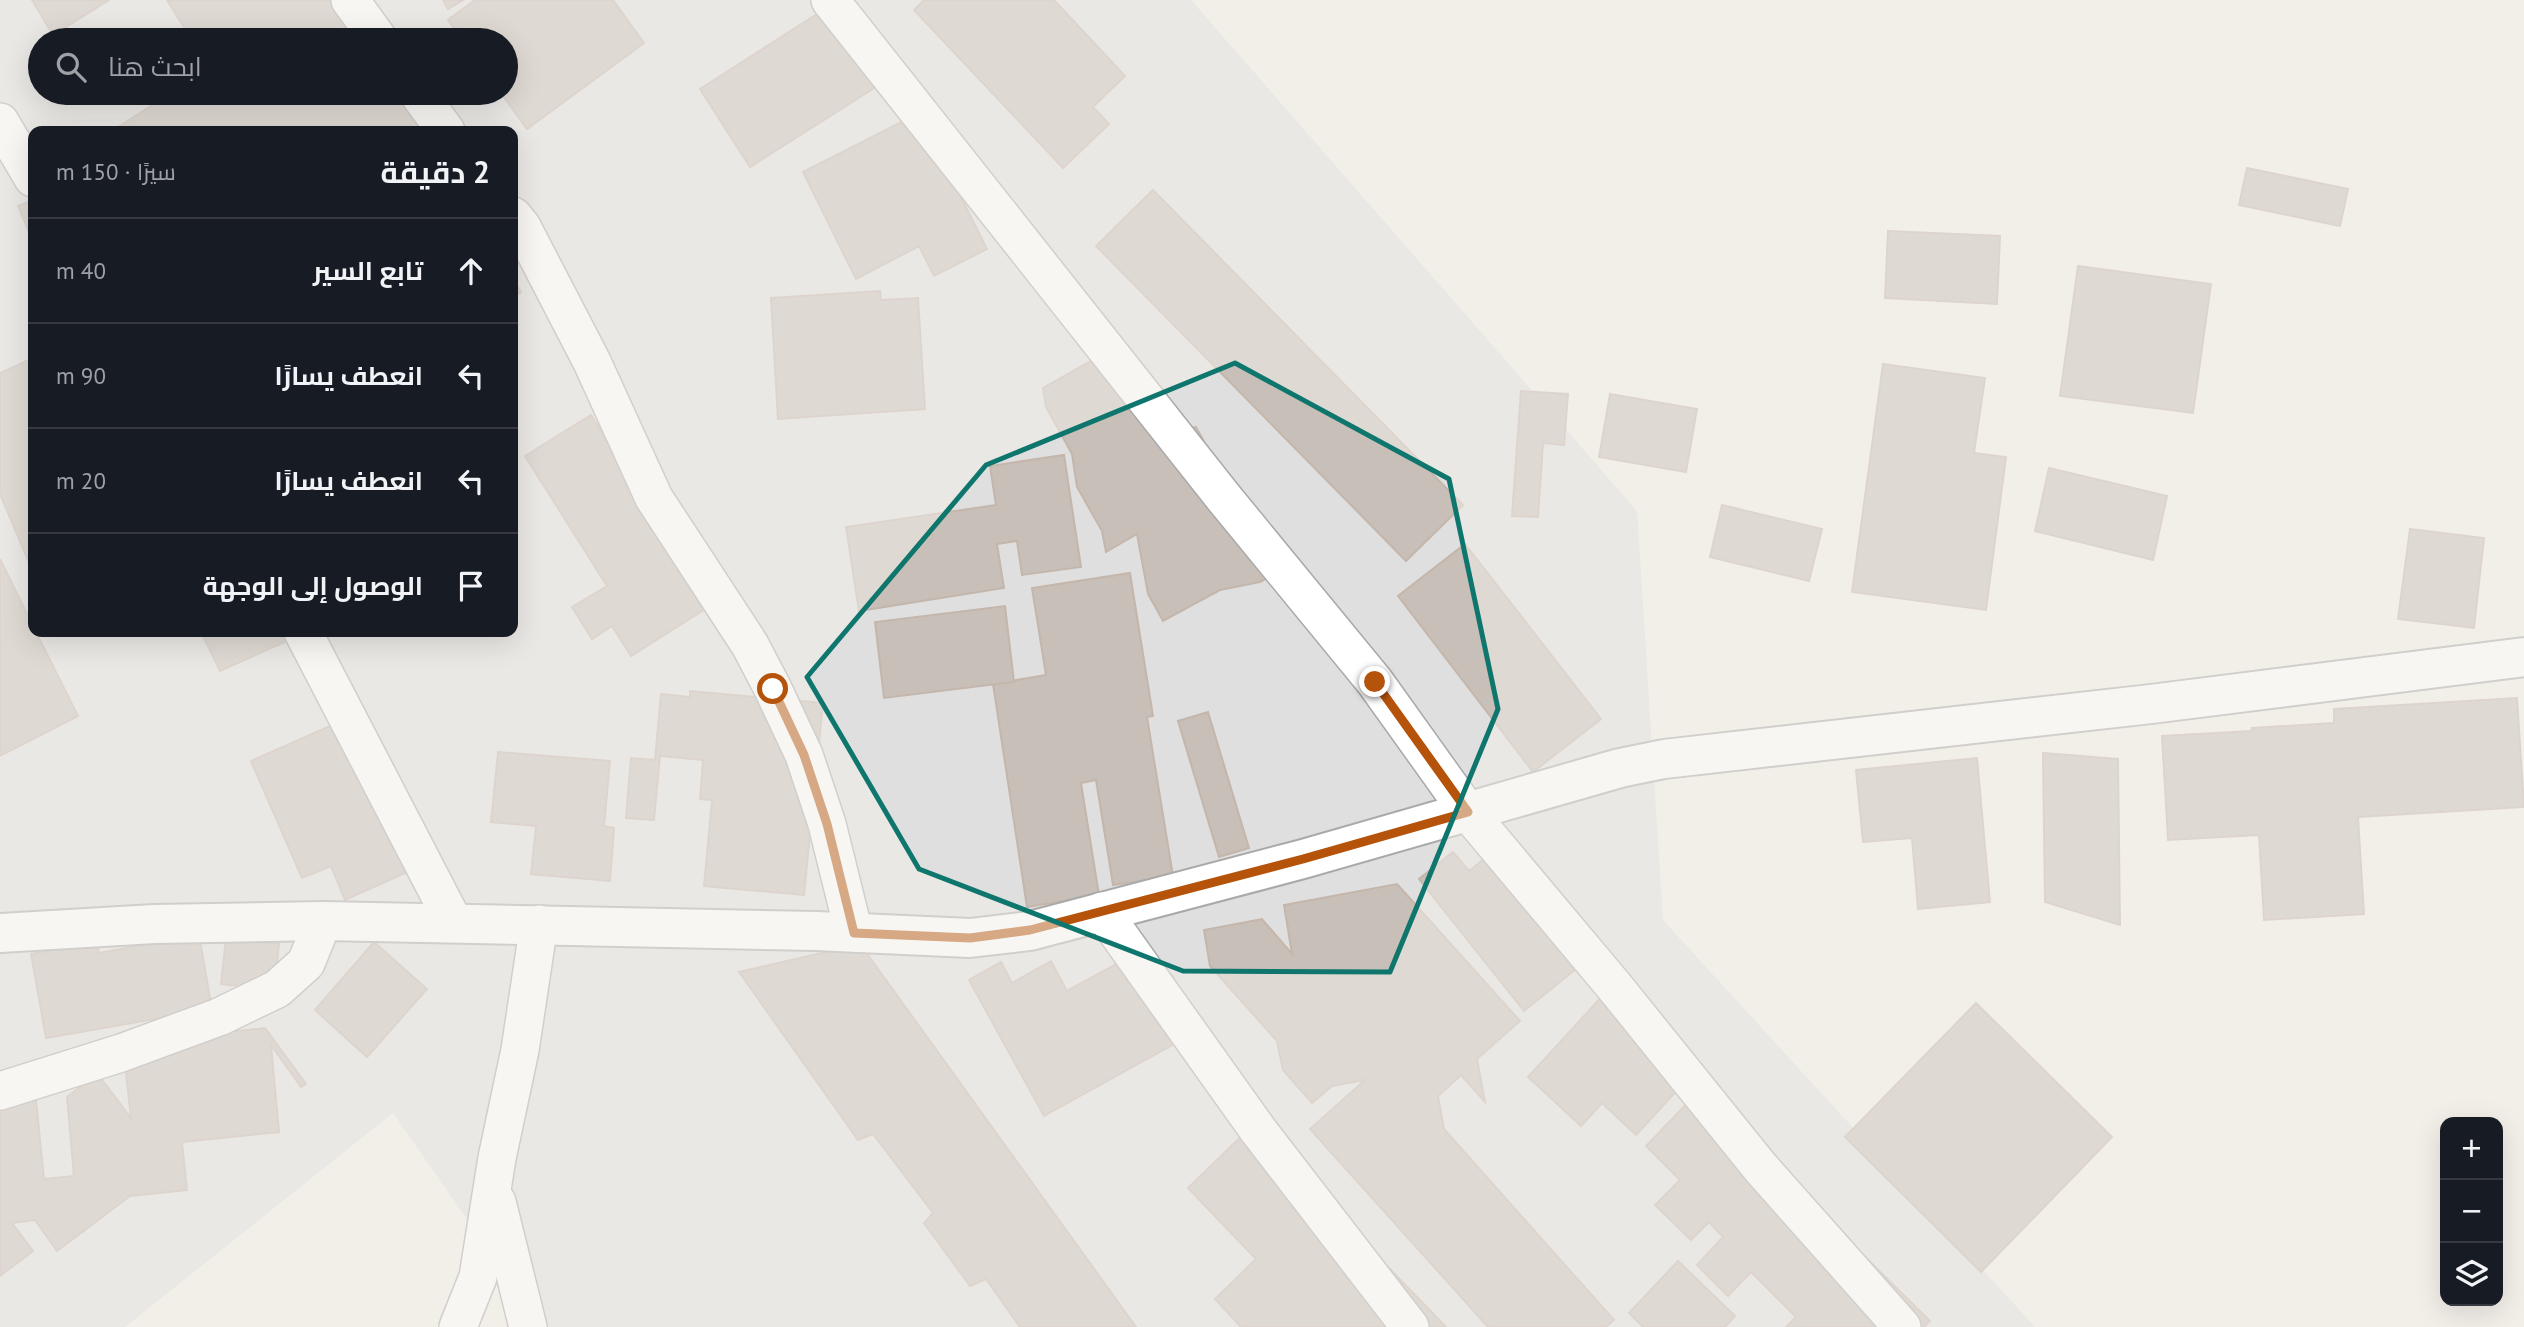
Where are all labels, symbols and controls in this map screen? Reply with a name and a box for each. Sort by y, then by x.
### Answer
search box [28,28,518,105]
icon: search [52,48,90,86]
text: ابحث هنا [108,50,202,83]
text: 2 دقيقة [381,152,490,191]
text: سيرًا · 150 m [56,157,176,186]
icon: ahead [452,252,490,290]
text: تابع السير [313,254,423,287]
text: 40 m [56,256,106,285]
icon: left [452,357,490,395]
text: انعطف يسارًا [275,359,423,392]
text: 90 m [56,361,106,390]
icon: left [452,462,490,500]
text: انعطف يسارًا [275,464,423,497]
text: 20 m [56,466,106,495]
icon: arrive [452,567,490,605]
text: الوصول إلى الوجهة [203,569,423,602]
route end [1359,666,1390,697]
route start [757,673,788,704]
map controls [2440,1117,2503,1306]
button: + [2440,1117,2503,1180]
button: − [2440,1180,2503,1243]
button: layers [2440,1243,2503,1306]

